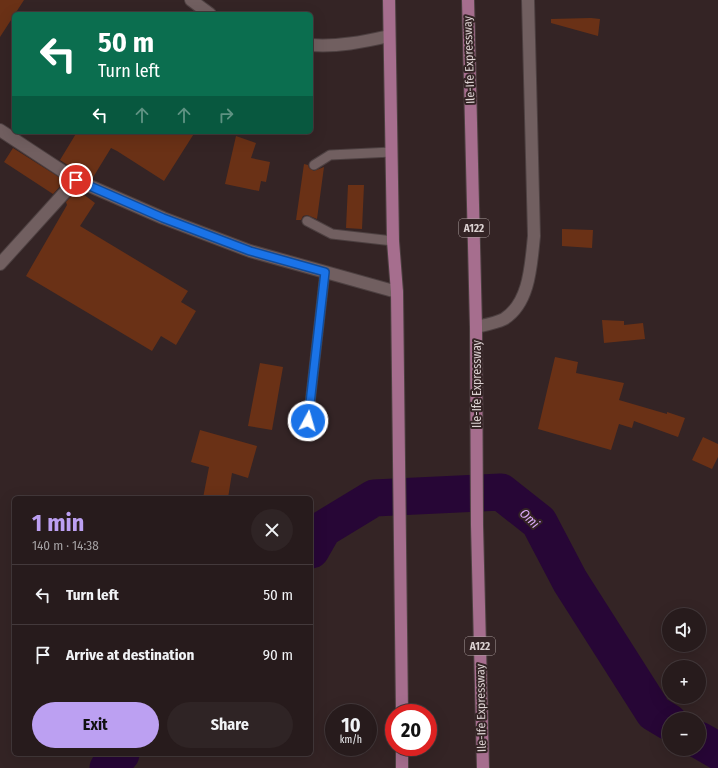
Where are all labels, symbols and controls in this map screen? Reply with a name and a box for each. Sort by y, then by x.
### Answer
street label: Ile-Ife Expressway [460,15,478,104]
text: 50 m [98,26,154,59]
icon: left [32,28,84,80]
text: Turn left [98,60,160,82]
icon: left [89,104,111,126]
icon: ahead [131,104,153,126]
icon: ahead [173,104,195,126]
icon: right [215,104,237,126]
pin [59,163,93,197]
icon: arrive [65,169,87,191]
road number: A122 [459,219,489,237]
street label: Ile-Ife Expressway [470,339,484,428]
position arrow [287,400,329,442]
water label: Omi [517,506,543,532]
text: 1 min [32,509,84,537]
button: close [251,509,293,551]
text: 140 m · 14:38 [32,538,99,553]
icon: left [32,584,54,606]
text: Turn left [66,586,119,604]
text: 50 m [263,586,293,604]
map controls [662,608,706,756]
button: sound [662,608,706,652]
road number: A122 [465,637,495,655]
icon: arrive [32,644,54,666]
text: Arrive at destination [66,646,194,664]
text: 90 m [263,646,293,664]
button: + [662,660,706,704]
street label: Ile-Ife Expressway [473,663,489,752]
button: Exit [32,702,159,748]
button: Share [167,702,293,748]
speed limit sign: 20 [385,704,437,756]
button: − [662,712,706,756]
text: 10 [341,713,361,737]
text: km/h [340,734,362,746]

